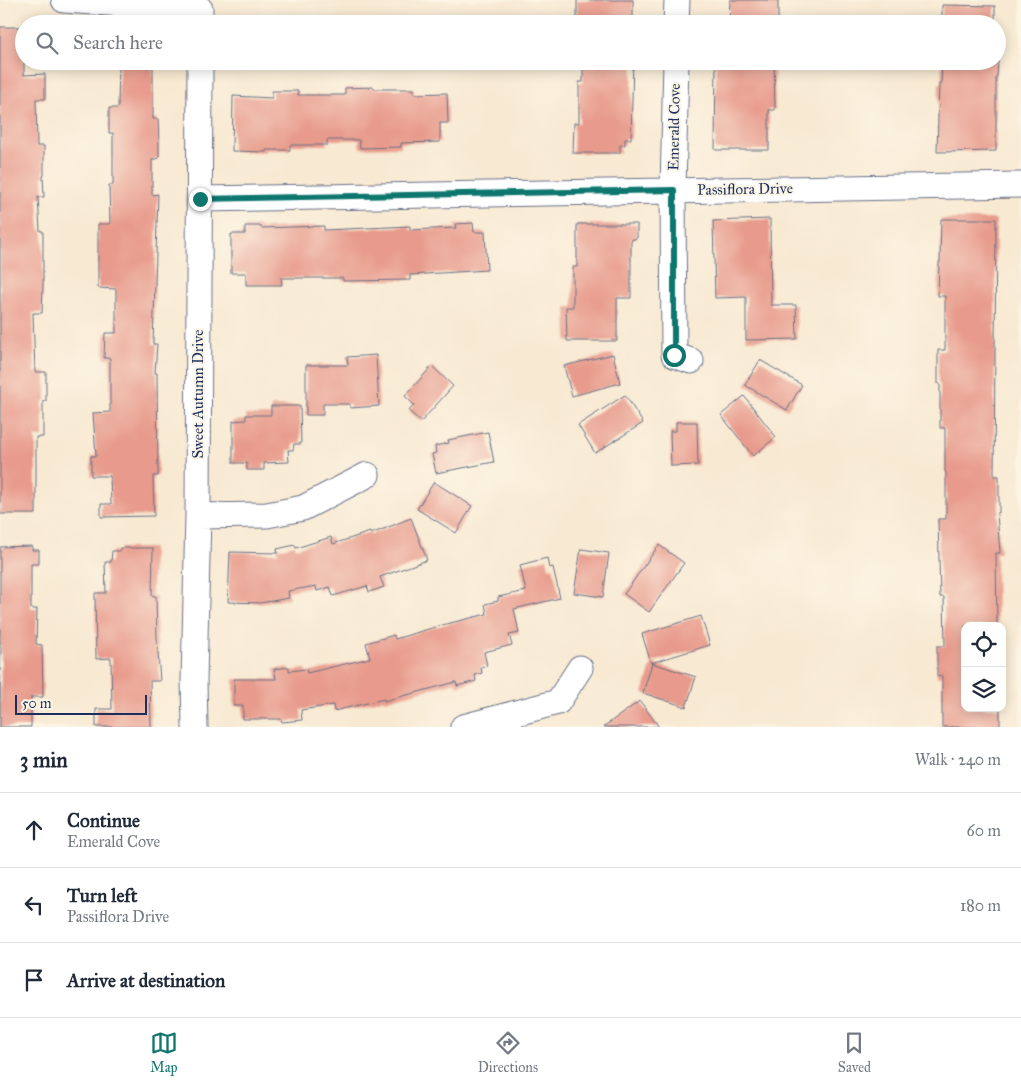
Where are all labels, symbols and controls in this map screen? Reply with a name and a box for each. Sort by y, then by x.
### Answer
search box [15,15,1006,70]
icon: search [33,29,61,57]
text: Search here [73,31,163,54]
street label: Emerald Cove [664,83,684,171]
street label: Passiflora Drive [697,179,793,199]
route end [189,188,212,211]
street label: Sweet Autumn Drive [189,329,207,459]
route start [663,344,686,367]
map controls [961,622,1006,712]
button: locate [961,622,1006,667]
button: layers [961,667,1006,712]
scale bar [15,692,148,715]
text: 50 m [22,695,51,712]
text: 3 min [20,747,68,773]
text: Walk · 240 m [915,750,1001,769]
text: Continue [67,809,140,832]
icon: ahead [20,816,48,844]
text: 60 m [967,821,1001,840]
text: Emerald Cove [67,832,160,851]
text: Turn left [67,884,137,907]
icon: left [20,891,48,919]
text: 180 m [960,896,1001,915]
text: Passiflora Drive [67,907,169,926]
icon: arrive [20,966,48,994]
text: Arrive at destination [67,969,225,992]
tab: Map [150,1029,178,1076]
tab: Directions [478,1029,538,1076]
tab: Saved [838,1029,871,1076]

